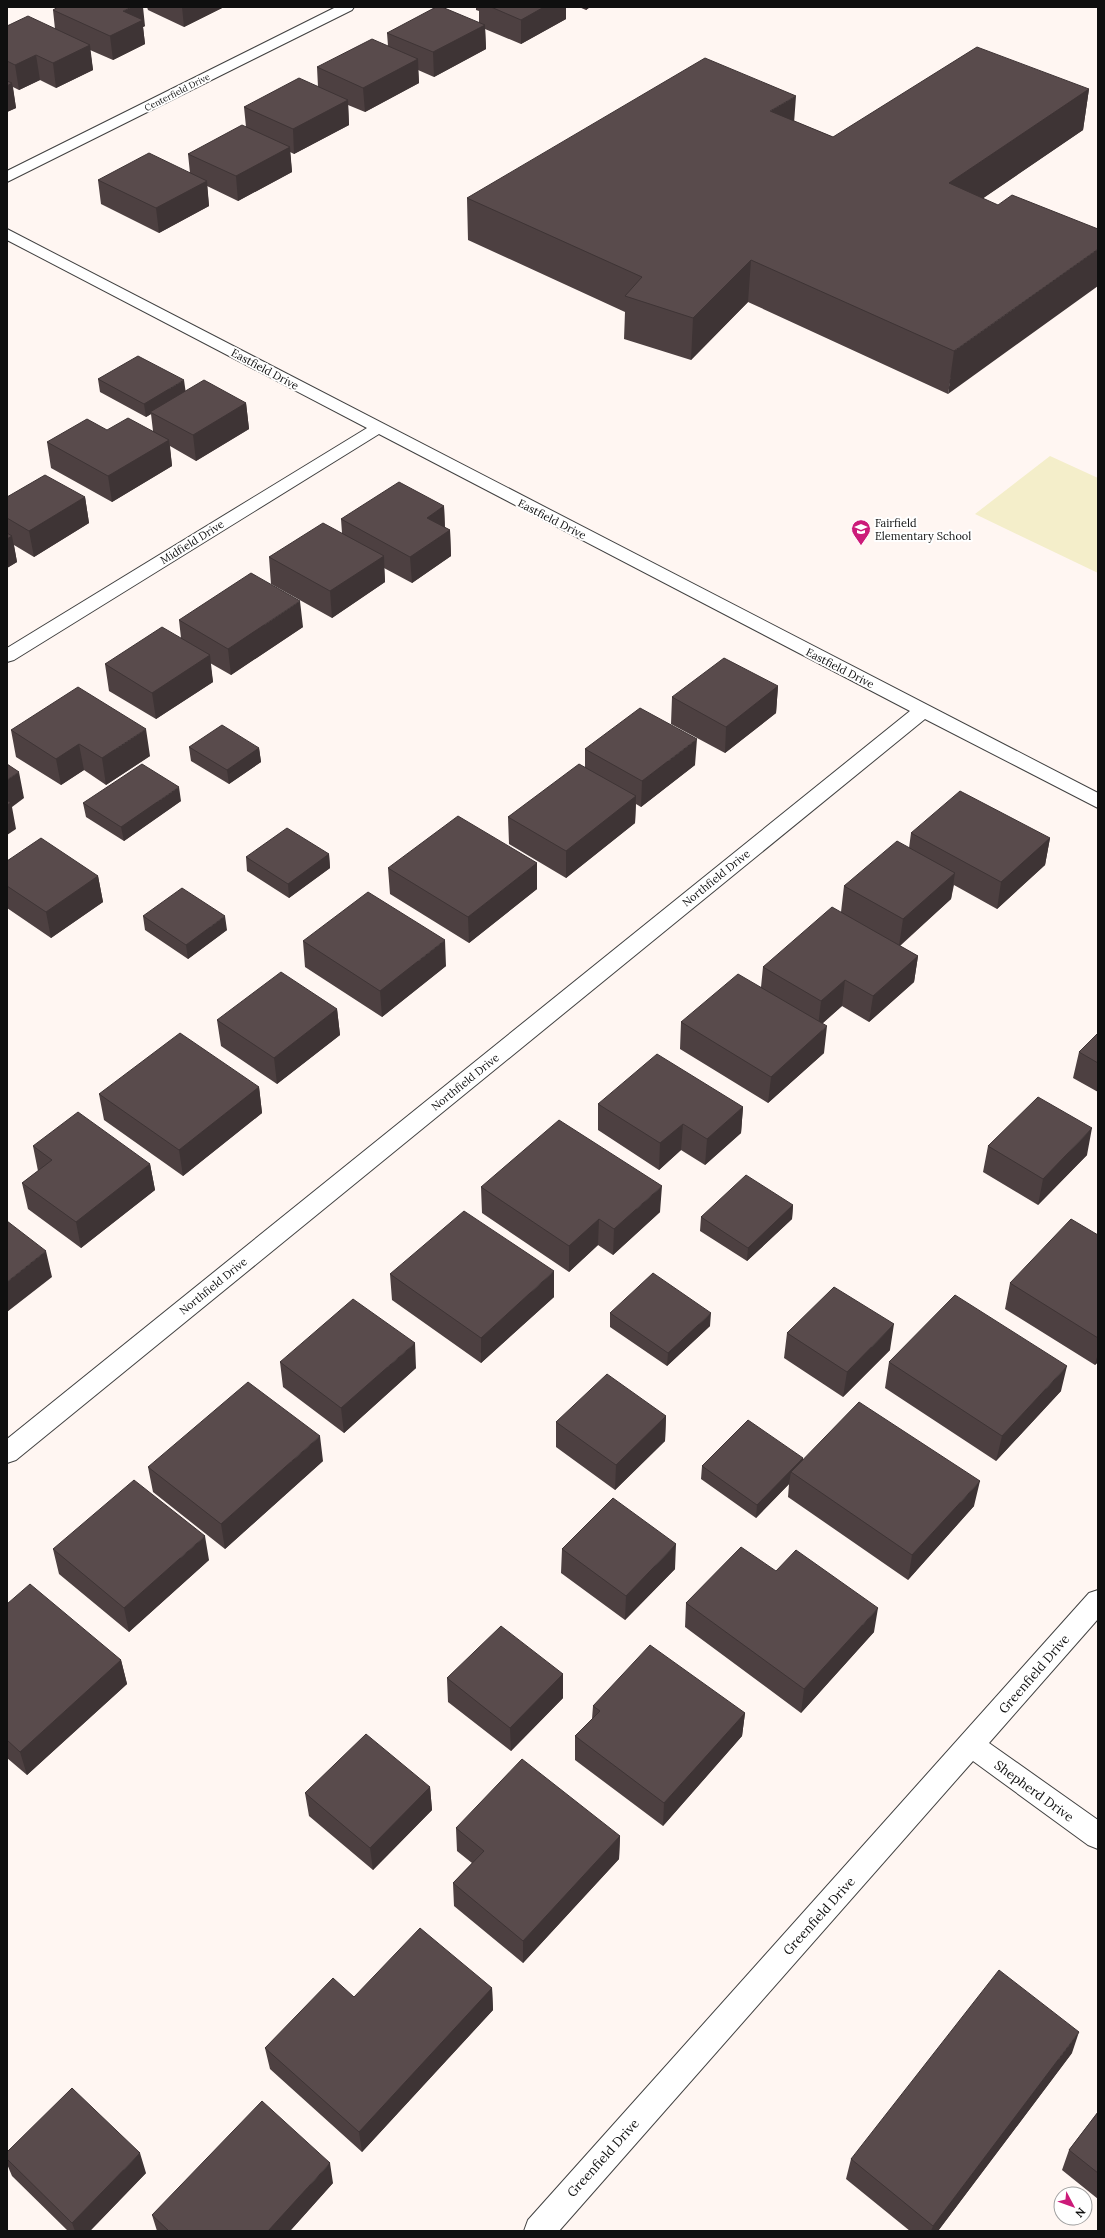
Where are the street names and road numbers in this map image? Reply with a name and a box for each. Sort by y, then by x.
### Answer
street label: Centerfield Drive [142,71,212,113]
street label: Eastfield Drive [229,345,301,393]
street label: Eastfield Drive [516,496,588,542]
street label: Midfield Drive [158,517,227,567]
street label: Eastfield Drive [804,645,876,691]
street label: Northfield Drive [679,846,753,910]
street label: Northfield Drive [428,1050,502,1114]
street label: Northfield Drive [176,1254,250,1318]
street label: Greenfield Drive [995,1631,1073,1717]
street label: Shepherd Drive [991,1756,1077,1826]
street label: Greenfield Drive [779,1873,859,1959]
street label: Greenfield Drive [563,2115,643,2201]

